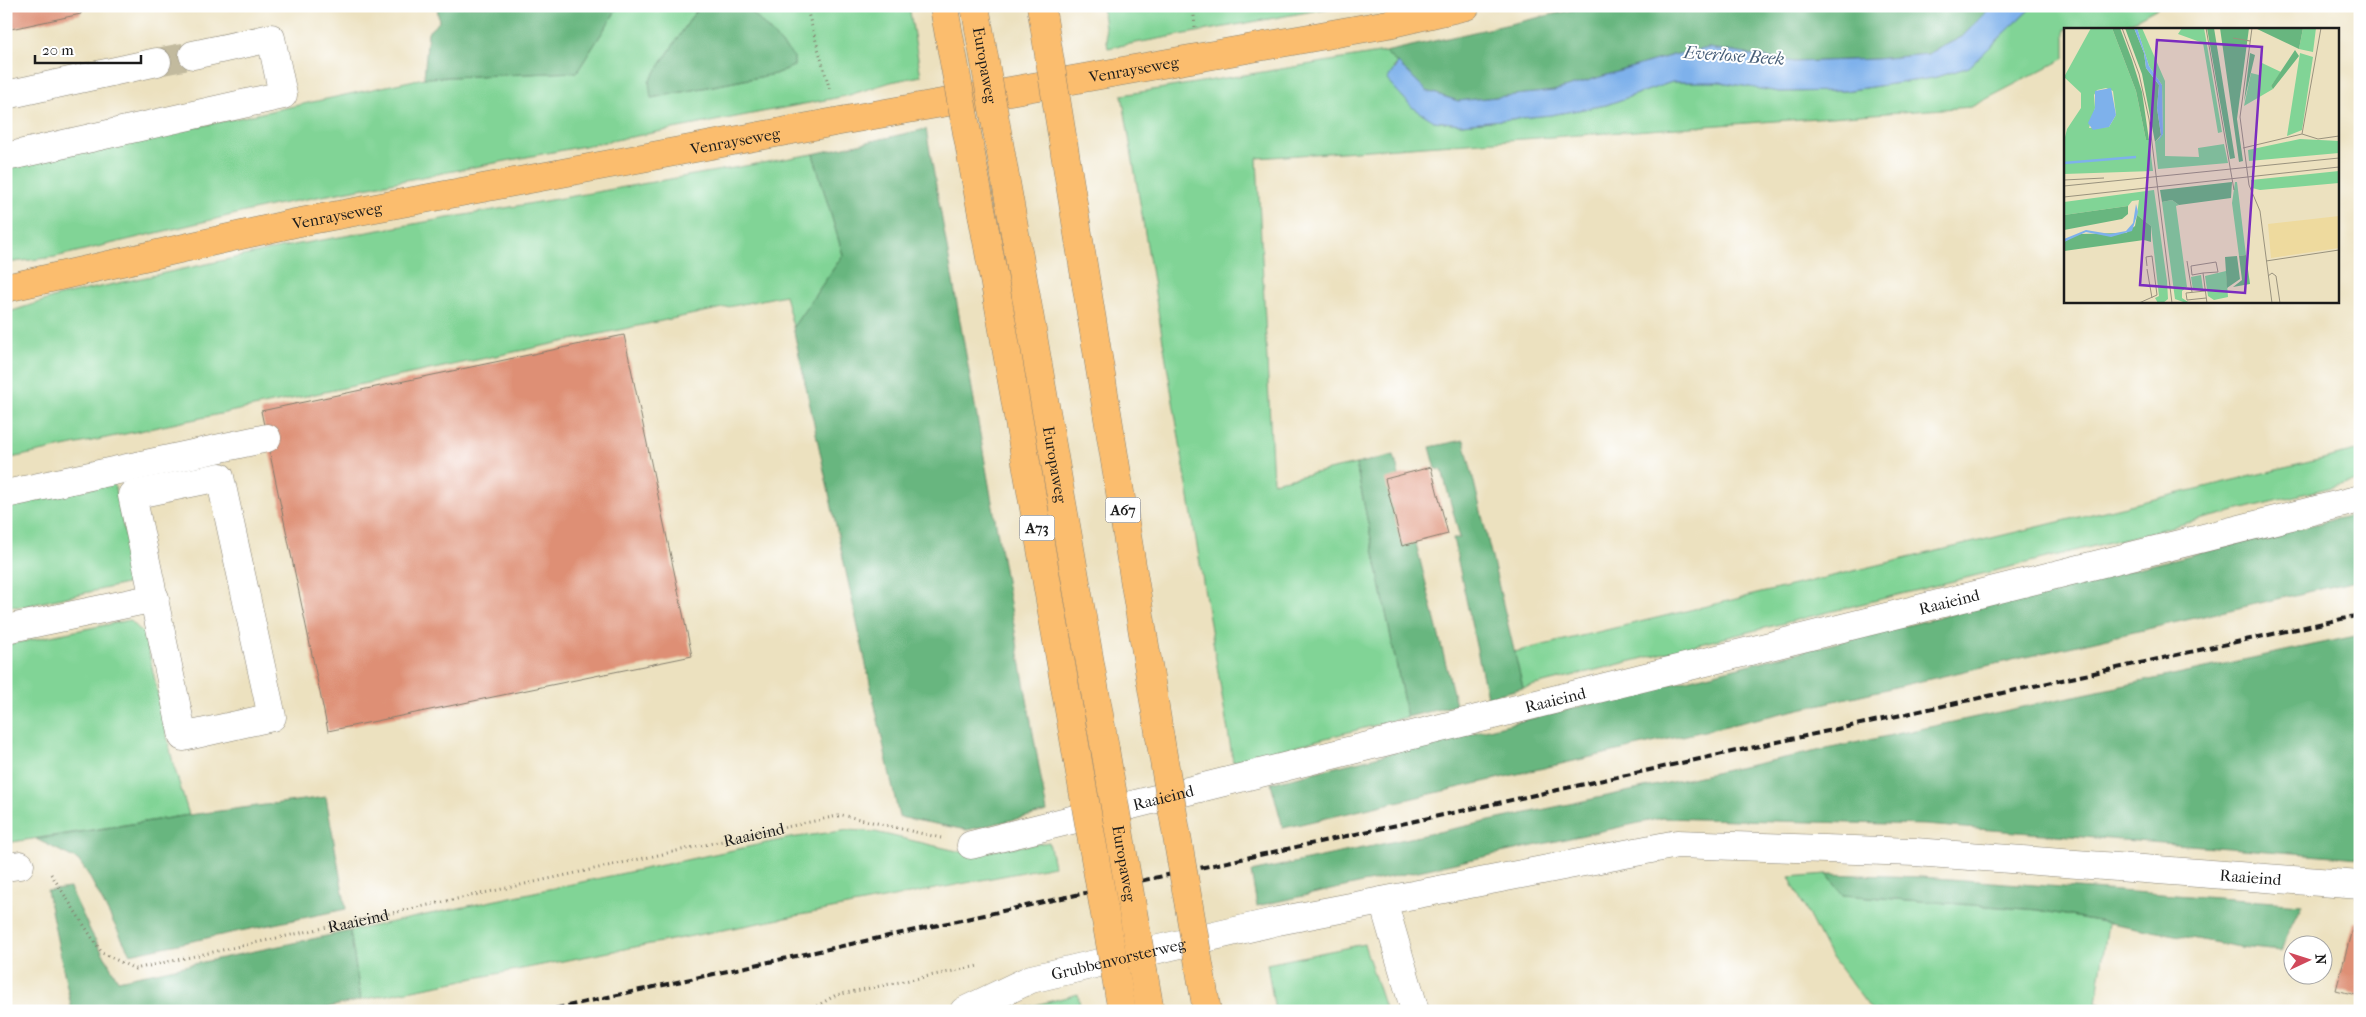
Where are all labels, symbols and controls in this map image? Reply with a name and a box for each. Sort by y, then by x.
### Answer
street label: Europaweg [969,25,1002,105]
inset map [2064,28,2338,302]
scale bar [35,32,141,64]
text: 20 m [42,41,74,59]
water label: Everlose Beek [1682,42,1785,70]
street label: Venrayseweg [1086,52,1181,86]
street label: Venrayseweg [688,123,782,159]
street label: Venrayseweg [290,197,384,233]
street label: Europaweg [1039,425,1071,505]
road number: A67 [1106,498,1140,522]
road number: A73 [1020,516,1054,540]
street label: Raaieind [1917,585,1982,618]
street label: Raaieind [1523,683,1588,716]
street label: Raaieind [1131,780,1196,814]
street label: Raaieind [722,818,786,850]
street label: Europaweg [1109,824,1141,904]
street label: Raaieind [2219,865,2282,889]
street label: Raaieind [326,904,391,936]
street label: Grubbenvorsterweg [1049,933,1188,983]
north arrow [2284,934,2334,984]
text: N [2312,953,2329,965]

